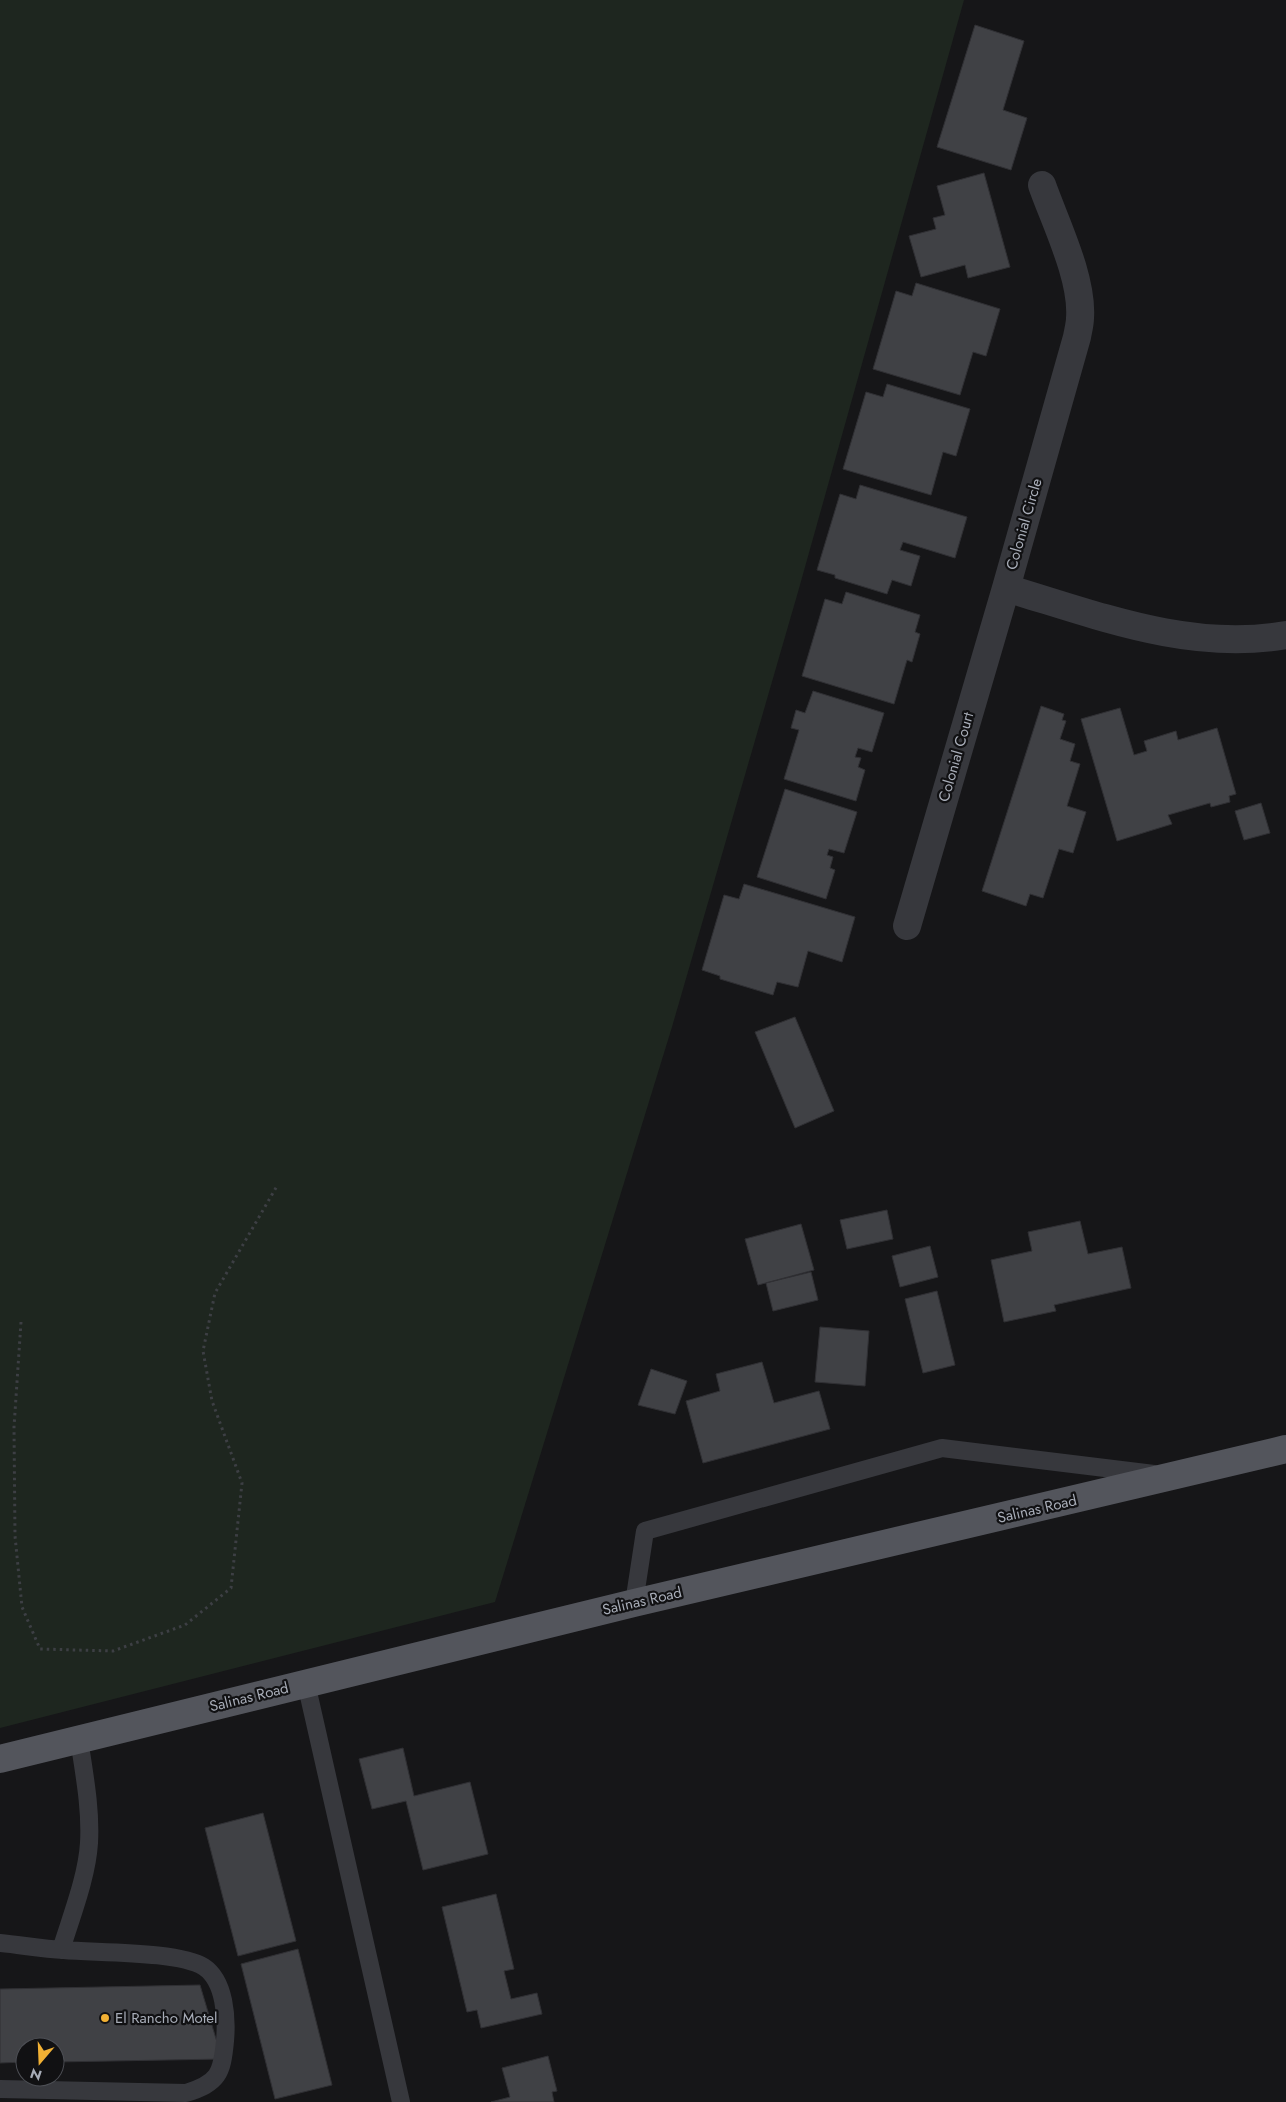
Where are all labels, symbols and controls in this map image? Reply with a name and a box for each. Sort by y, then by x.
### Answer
street label: Colonial Circle [1000,475,1048,572]
street label: Colonial Court [933,709,979,804]
street label: Salinas Road [995,1489,1079,1529]
street label: Salinas Road [600,1581,684,1621]
street label: Salinas Road [207,1677,291,1717]
place label: El Rancho Motel [115,2007,218,2029]
marker: El Rancho Motel [99,2012,111,2024]
north arrow [15,2037,65,2087]
text: N [27,2063,44,2086]

